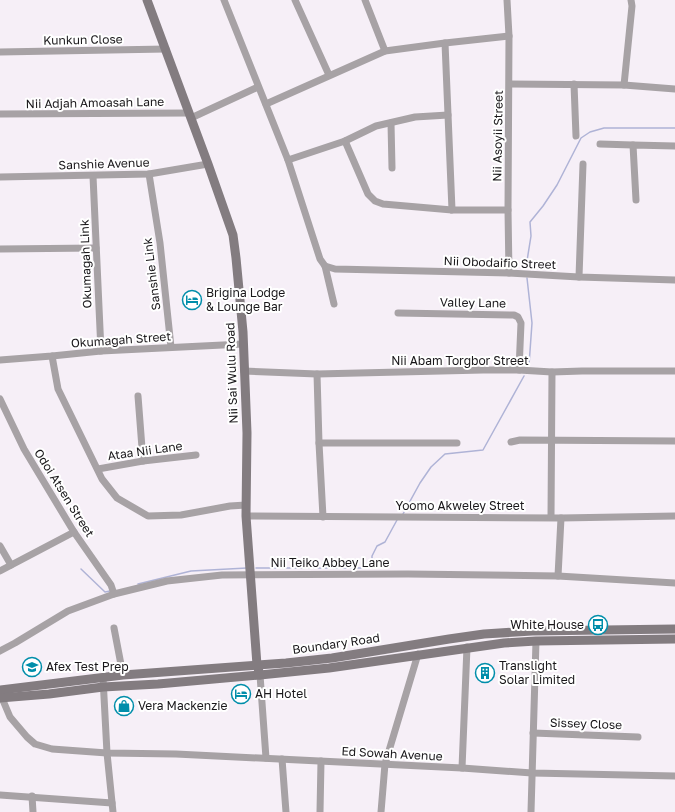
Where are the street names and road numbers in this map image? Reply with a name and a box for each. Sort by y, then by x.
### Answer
street label: Kunkun Close [43,31,123,48]
street label: Nii Asoyii Street [489,90,506,182]
street label: Nii Adjah Amoasah Lane [26,94,164,111]
street label: Sanshie Avenue [58,154,150,173]
street label: Okumagah Link [76,219,95,309]
street label: Sanshie Link [140,237,163,311]
street label: Nii Obodaifio Street [443,253,557,272]
street label: Valley Lane [440,294,506,311]
street label: Nii Sai Wulu Road [222,322,241,424]
street label: Okumagah Street [70,329,172,350]
street label: Nii Abam Torgbor Street [391,353,529,368]
street label: Ataa Nii Lane [106,438,183,463]
street label: Odoi Atsen Street [31,446,98,540]
street label: Yoomo Akweley Street [395,498,525,513]
street label: Nii Teiko Abbey Lane [270,555,390,570]
street label: Boundary Road [291,630,381,657]
street label: Sissey Close [550,715,623,732]
street label: Ed Sowah Avenue [341,743,443,764]

